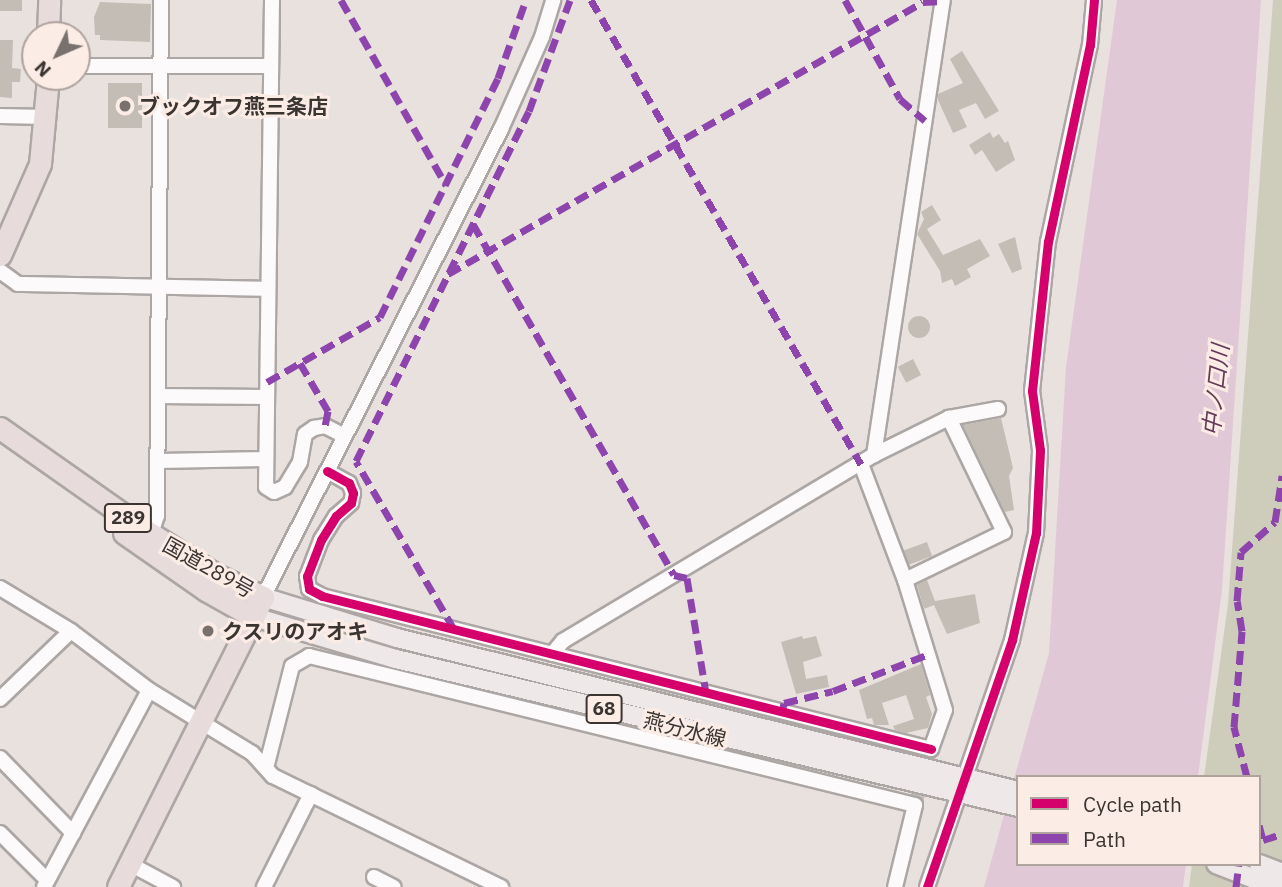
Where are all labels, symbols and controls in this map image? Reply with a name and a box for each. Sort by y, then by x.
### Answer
north arrow [21,21,91,91]
text: N [29,56,56,82]
place label: ブックオフ燕三条店 [139,93,328,119]
marker: ブックオフ燕三条店 [117,98,133,114]
water label: 中ノ口川 [1196,343,1234,437]
road number: 289 [104,503,152,534]
street label: 国道289号 [159,532,259,602]
place label: クスリのアオキ [222,618,369,644]
marker: クスリのアオキ [200,623,216,639]
road number: 68 [585,694,623,724]
street label: 燕分水線 [641,707,729,751]
legend [1016,775,1261,866]
text: Cycle path [1083,790,1182,818]
text: Path [1083,825,1126,853]

